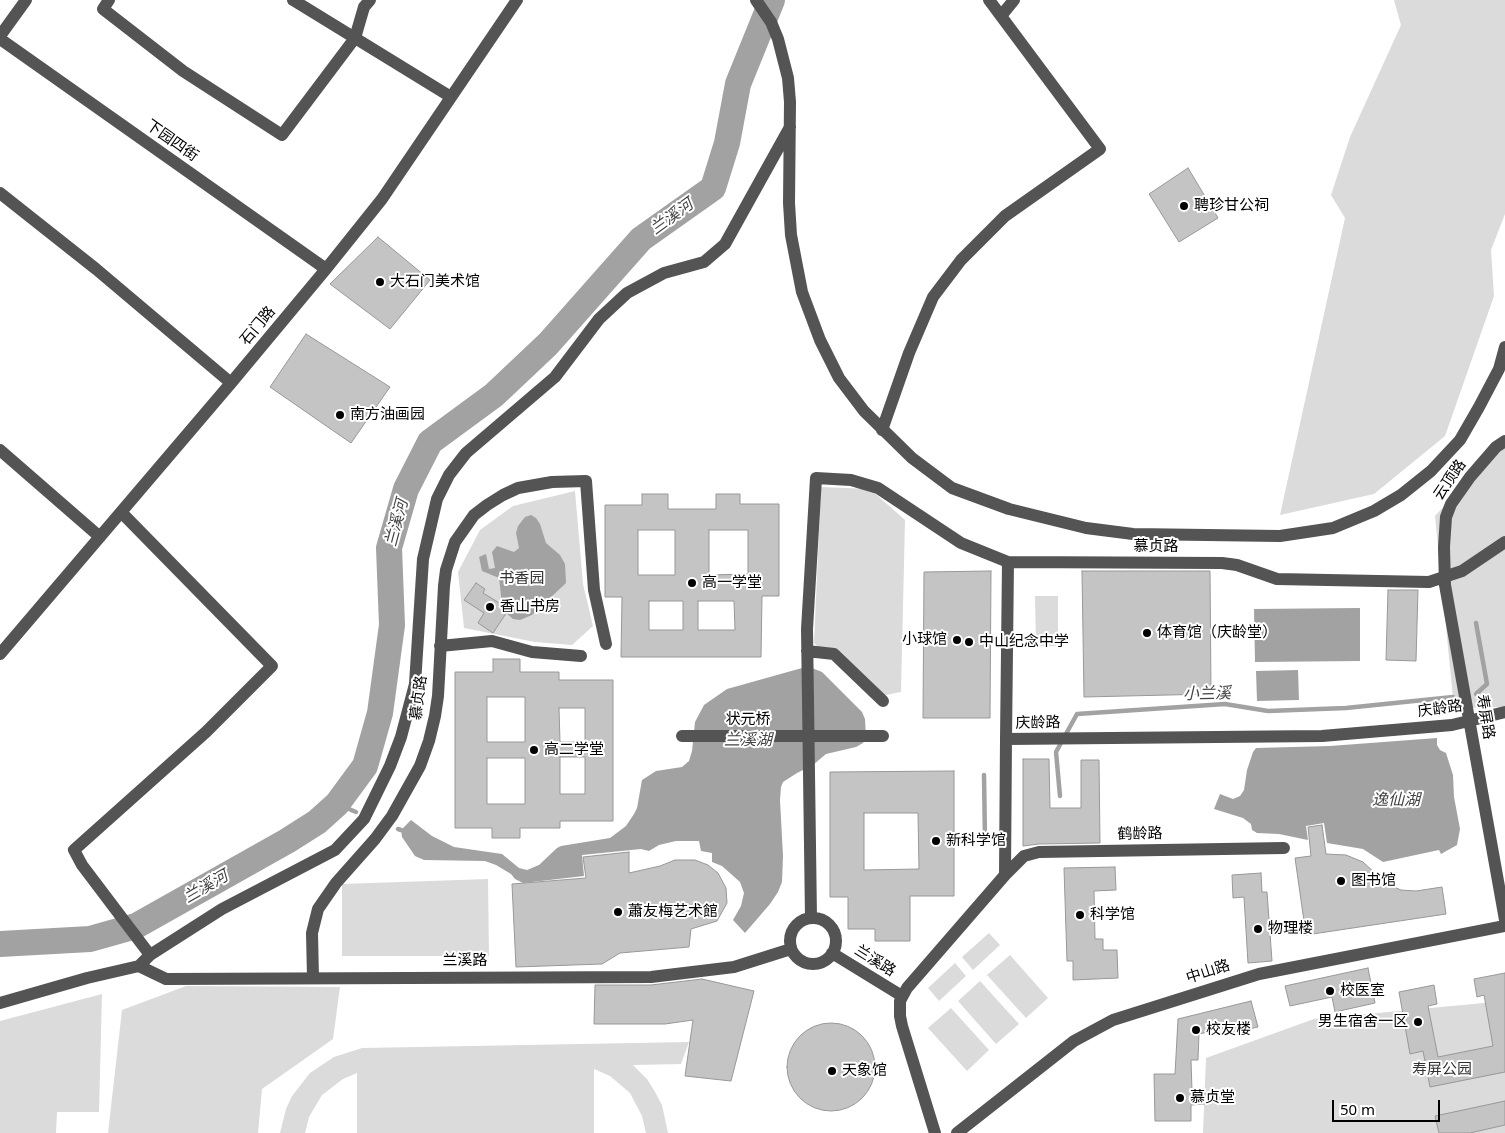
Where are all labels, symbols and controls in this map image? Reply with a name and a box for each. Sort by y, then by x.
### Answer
street label: 下园四街 [142,116,202,166]
water label: 兰溪河 [647,195,697,239]
place label: 聘珍甘公祠 [1194,197,1269,215]
marker: 聘珍甘公祠 [1178,200,1190,212]
place label: 大石门美术馆 [390,273,480,291]
marker: 大石门美术馆 [374,276,386,288]
street label: 石门路 [237,303,279,349]
place label: 南方油画园 [350,406,425,424]
marker: 南方油画园 [334,409,346,421]
street label: 云顶路 [1430,456,1470,504]
water label: 兰溪河 [382,497,412,549]
street label: 慕贞路 [1134,538,1178,556]
park label: 书香园 [500,570,544,588]
place label: 高一学堂 [702,574,762,592]
marker: 高一学堂 [686,577,698,589]
place label: 香山书房 [500,598,560,616]
marker: 香山书房 [484,601,496,613]
place label: 体育馆（庆龄堂） [1157,624,1277,642]
marker: 体育馆（庆龄堂） [1141,627,1153,639]
place label: 小球馆 [902,631,947,649]
place label: 中山纪念中学 [979,633,1069,651]
marker: 小球馆 [951,634,963,646]
marker: 中山纪念中学 [963,636,975,648]
street label: 慕贞路 [407,675,431,721]
water label: 小兰溪 [1183,684,1231,704]
street label: 寿屏路 [1472,693,1498,741]
street label: 庆龄路 [1416,697,1464,721]
street label: 状元桥 [726,711,770,729]
street label: 庆龄路 [1015,714,1061,732]
water label: 兰溪湖 [724,730,772,750]
place label: 高二学堂 [544,741,604,759]
marker: 高二学堂 [528,744,540,756]
water label: 逸仙湖 [1372,790,1420,810]
street label: 鹤龄路 [1117,825,1163,843]
place label: 新科学馆 [946,832,1006,850]
marker: 新科学馆 [930,835,942,847]
water label: 兰溪河 [180,867,232,907]
place label: 图书馆 [1351,872,1396,890]
marker: 图书馆 [1335,875,1347,887]
place label: 蕭友梅艺术館 [628,903,718,921]
marker: 蕭友梅艺术館 [612,906,624,918]
place label: 科学馆 [1090,906,1135,924]
marker: 科学馆 [1074,909,1086,921]
place label: 物理楼 [1268,920,1313,938]
marker: 物理楼 [1252,923,1264,935]
street label: 兰溪路 [851,941,899,981]
street label: 兰溪路 [443,952,487,970]
street label: 中山路 [1184,956,1232,988]
place label: 校医室 [1340,982,1385,1000]
marker: 校医室 [1324,985,1336,997]
place label: 男生宿舍一区 [1318,1013,1408,1031]
marker: 男生宿舍一区 [1412,1016,1424,1028]
place label: 校友楼 [1206,1021,1251,1039]
marker: 校友楼 [1190,1024,1202,1036]
park label: 寿屏公园 [1412,1061,1472,1079]
place label: 天象馆 [842,1062,887,1080]
marker: 天象馆 [826,1065,838,1077]
place label: 慕贞堂 [1190,1089,1235,1107]
scale bar [1335,1090,1442,1122]
marker: 慕贞堂 [1174,1092,1186,1104]
text: 50 m [1340,1099,1375,1119]

